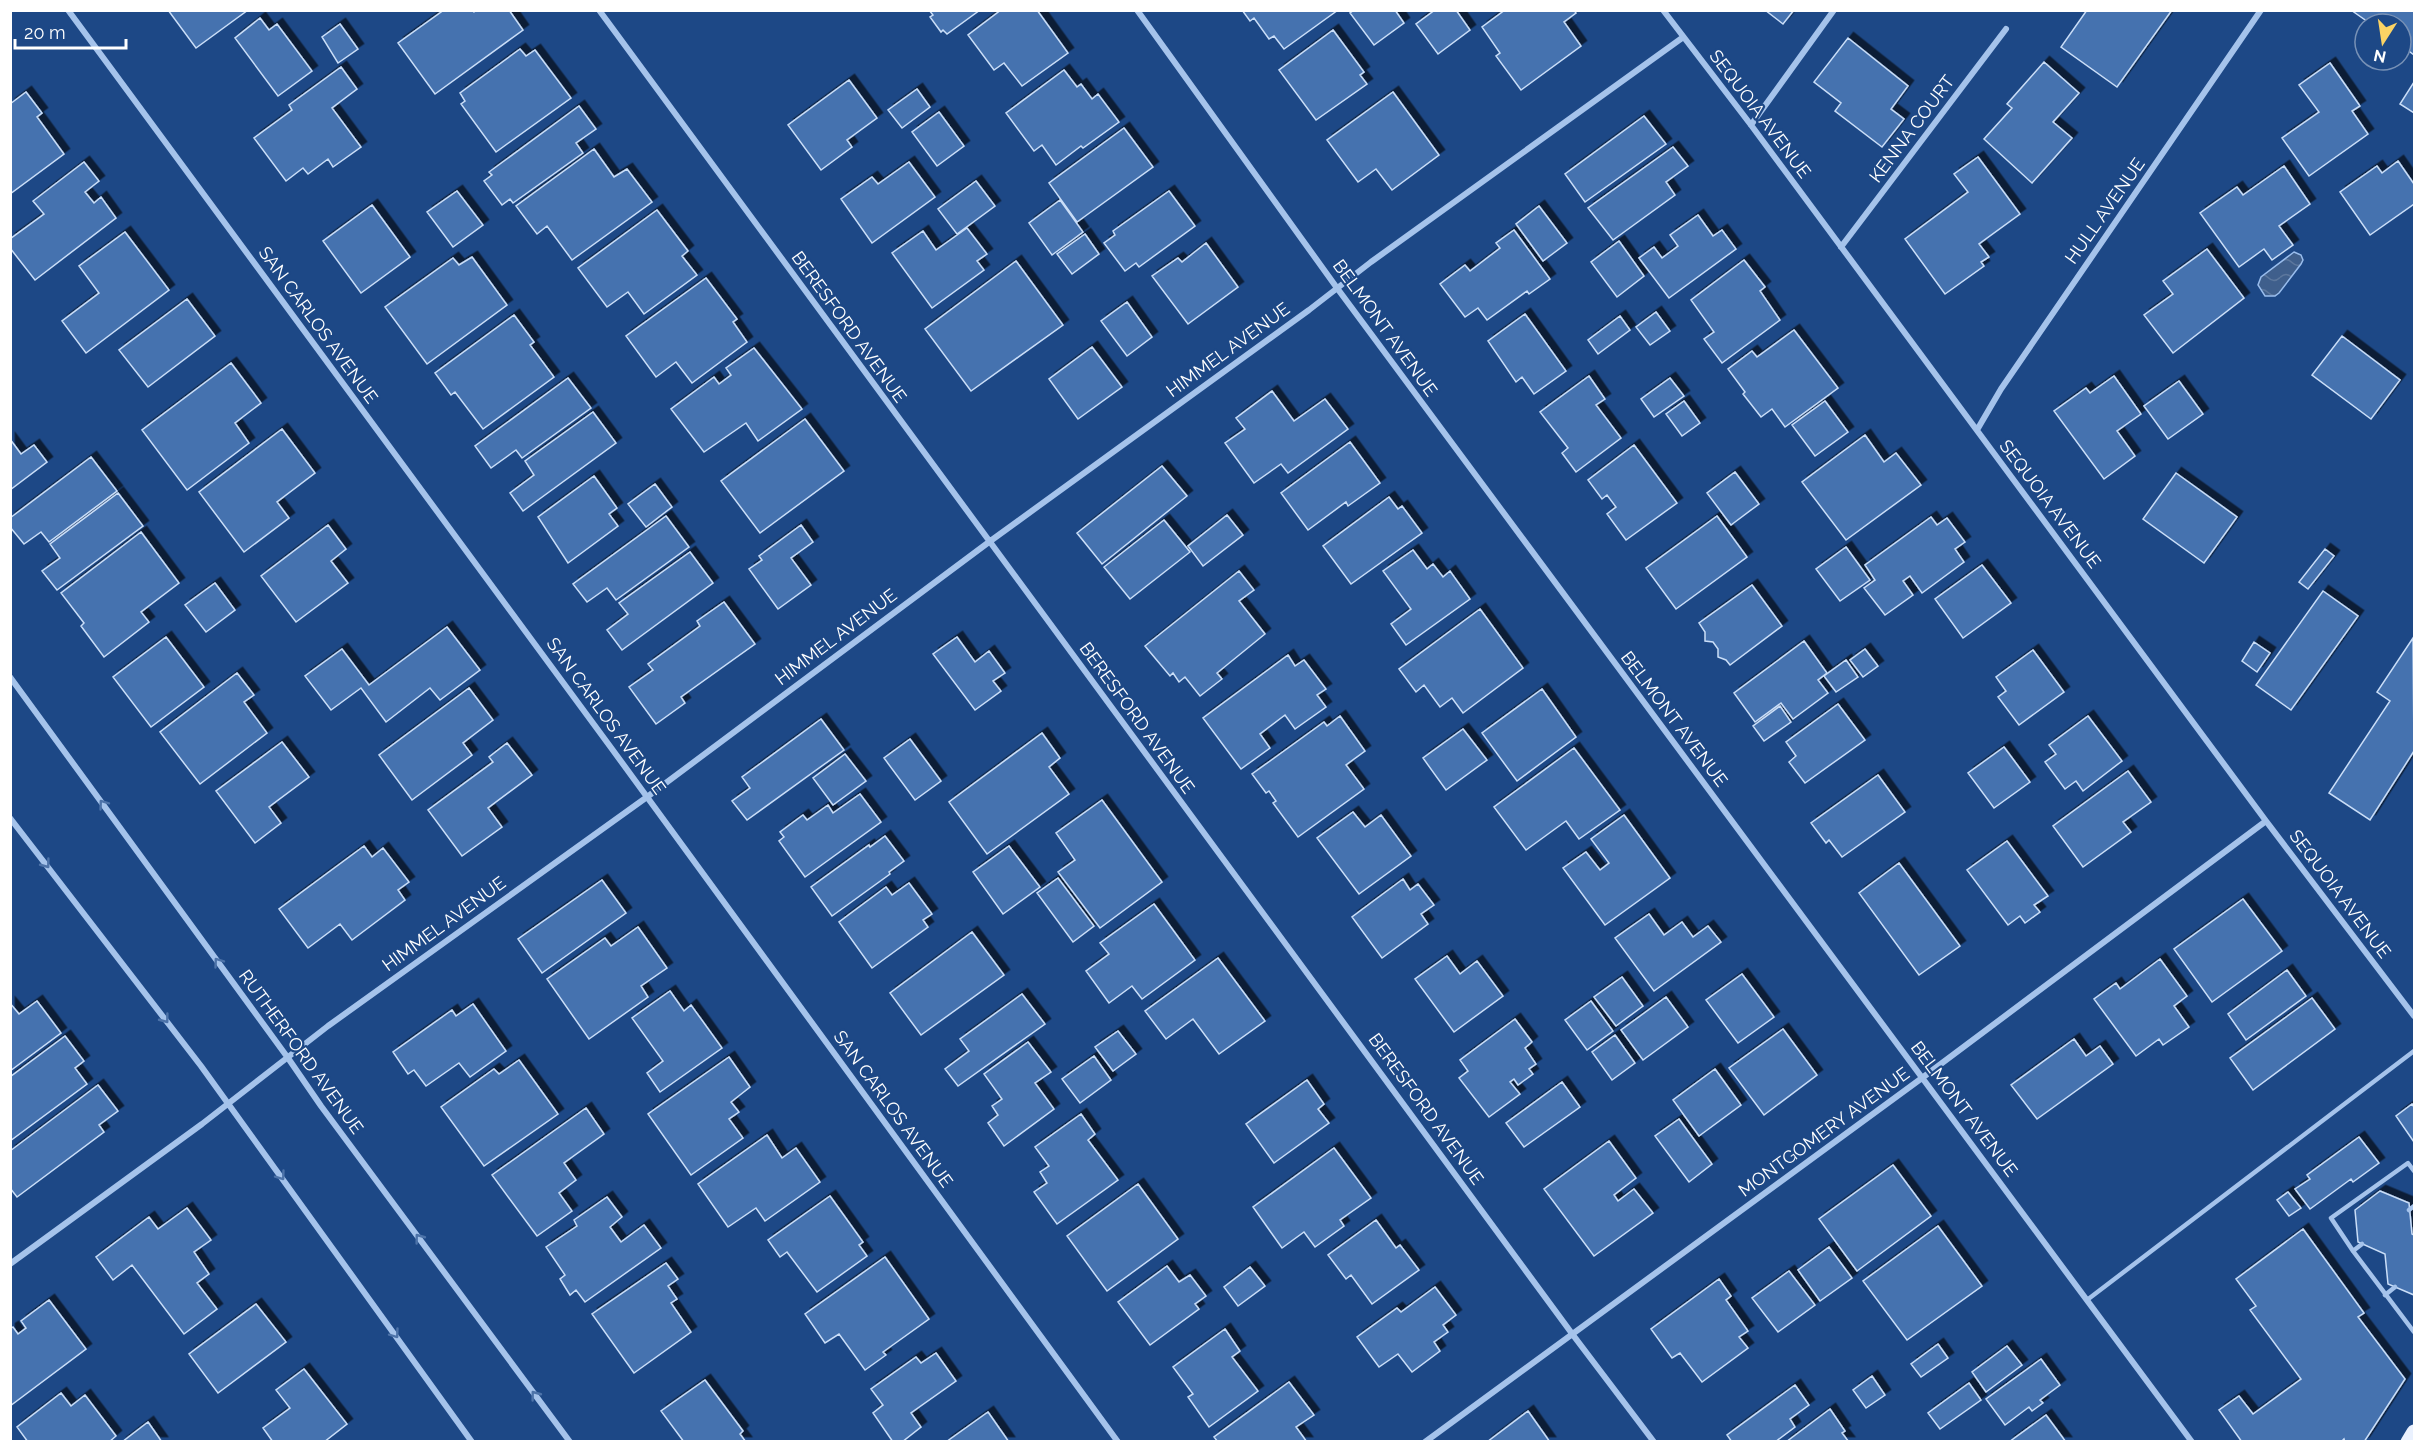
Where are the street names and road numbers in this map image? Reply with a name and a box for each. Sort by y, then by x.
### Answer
street label: SEQUOIA AVENUE [1705,45,1815,182]
street label: KENNA COURT [1865,71,1959,186]
street label: HULL AVENUE [2060,154,2149,268]
street label: SAN CARLOS AVENUE [254,242,382,407]
street label: BERESFORD AVENUE [787,247,911,406]
street label: BELMONT AVENUE [1329,255,1442,400]
street label: HIMMEL AVENUE [1162,298,1293,401]
street label: SEQUOIA AVENUE [1995,435,2105,572]
street label: HIMMEL AVENUE [771,584,901,689]
street label: SAN CARLOS AVENUE [542,633,670,798]
street label: BERESFORD AVENUE [1075,638,1199,797]
street label: BELMONT AVENUE [1617,647,1732,790]
street label: SEQUOIA AVENUE [2285,825,2395,962]
street label: HIMMEL AVENUE [378,872,509,975]
street label: RUTHERFORD AVENUE [235,966,368,1138]
street label: SAN CARLOS AVENUE [829,1026,957,1191]
street label: BERESFORD AVENUE [1364,1029,1488,1188]
street label: BELMONT AVENUE [1907,1037,2022,1180]
street label: MONTGOMERY AVENUE [1734,1063,1913,1201]

